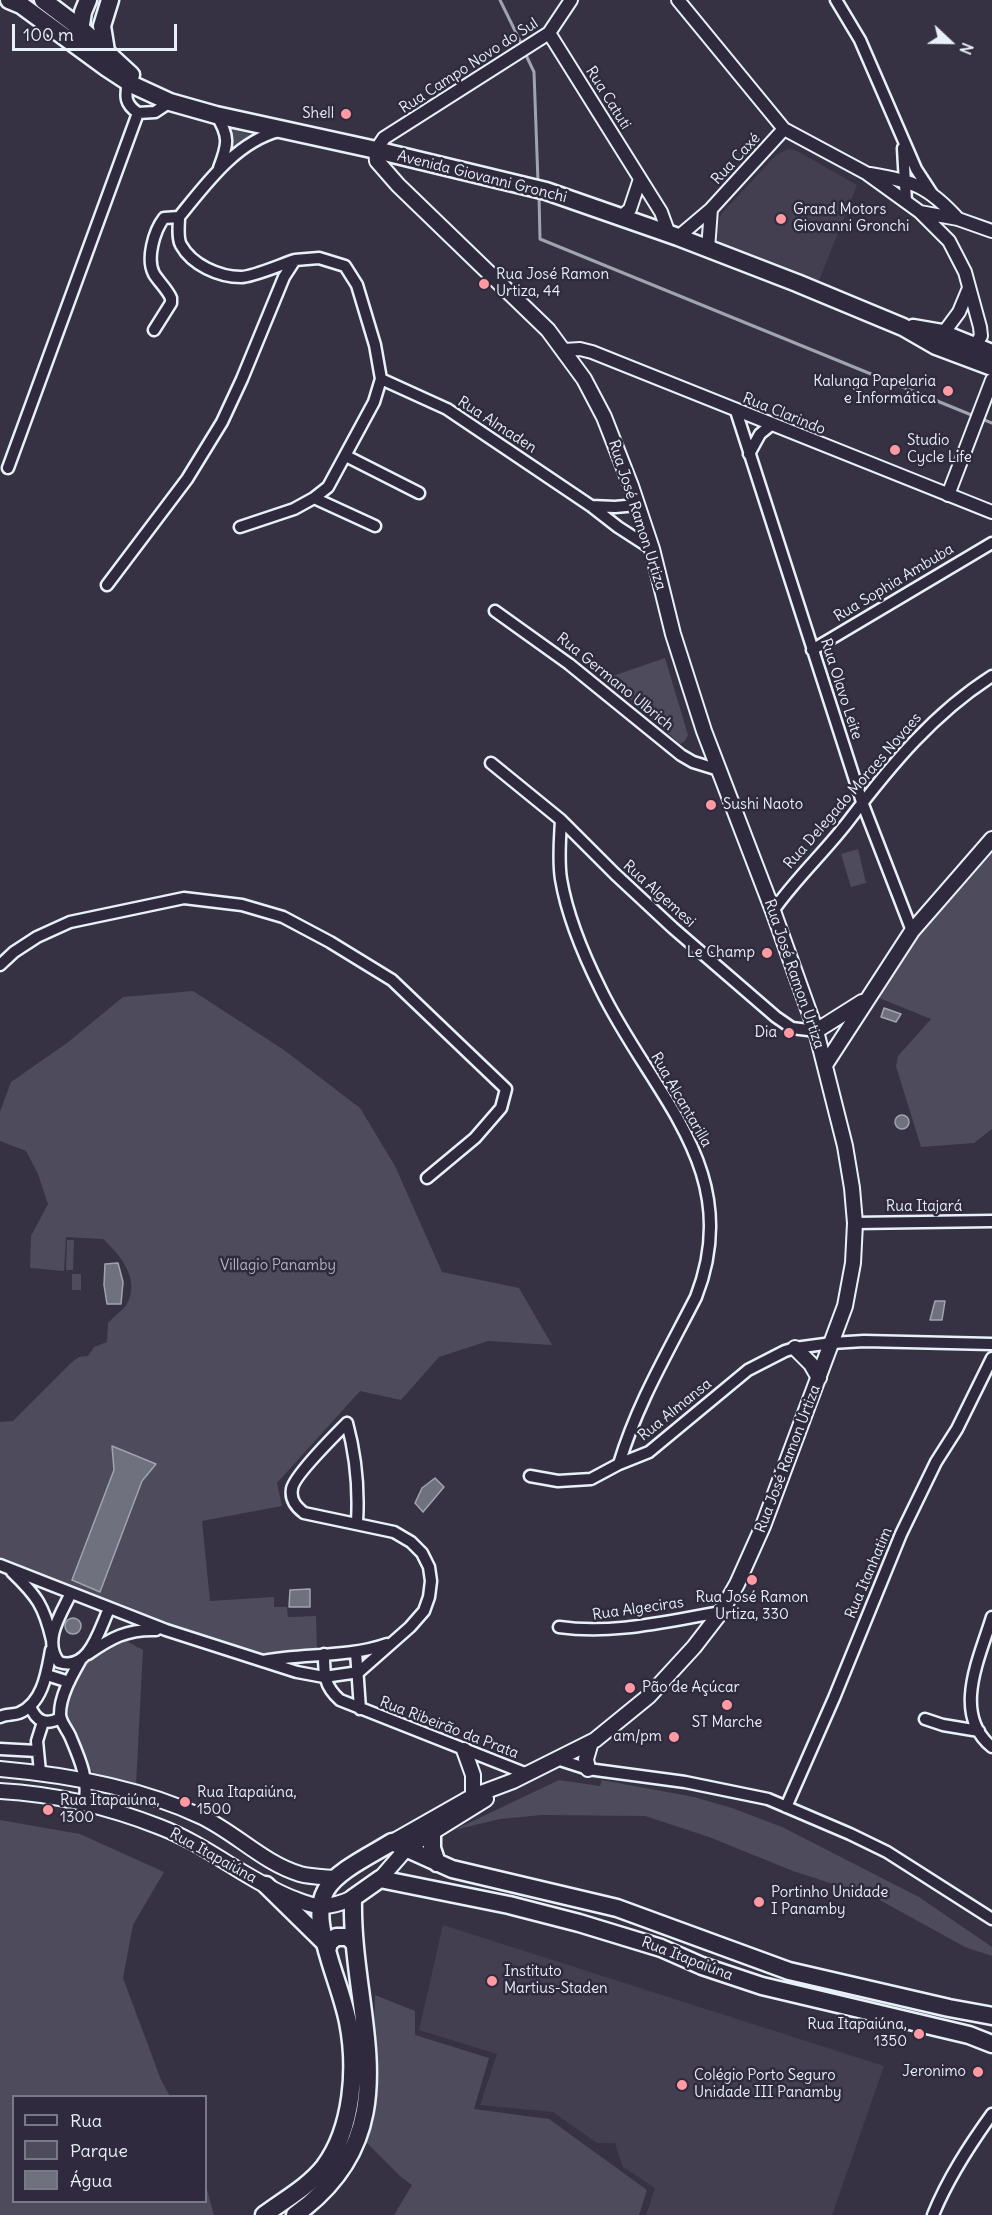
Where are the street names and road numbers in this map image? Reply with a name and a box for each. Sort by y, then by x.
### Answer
street label: Rua Campo Novo do Sul [396,14,542,118]
street label: Rua Catuti [582,63,634,133]
street label: Rua Caxé [708,130,764,188]
street label: Avenida Giovanni Gronchi [395,147,569,207]
street label: Rua Clarindo [740,389,828,439]
street label: Rua Almaden [454,393,540,457]
street label: Rua José Ramon Urtiza [604,438,670,592]
street label: Rua Sophia Ambuba [831,540,957,626]
street label: Rua Germano Ulbrich [553,629,677,735]
street label: Rua Olavo Leite [816,636,866,742]
street label: Rua Delegado Moraes Novaes [780,709,926,873]
street label: Rua Algemesi [619,857,699,931]
street label: Rua José Ramon Urtiza [760,897,828,1051]
street label: Rua Alcantarilla [647,1049,715,1151]
street label: Rua Itajará [886,1198,962,1216]
street label: Rua Almansa [635,1375,715,1445]
street label: Rua José Ramon Urtiza [751,1383,825,1535]
street label: Rua Itanhatim [842,1525,896,1621]
street label: Rua Algeciras [591,1594,685,1624]
street label: Rua Ribeirão da Prata [377,1693,521,1763]
street label: Rua Itapaiúna [166,1825,260,1887]
street label: Rua Itapaiúna [639,1933,735,1985]

